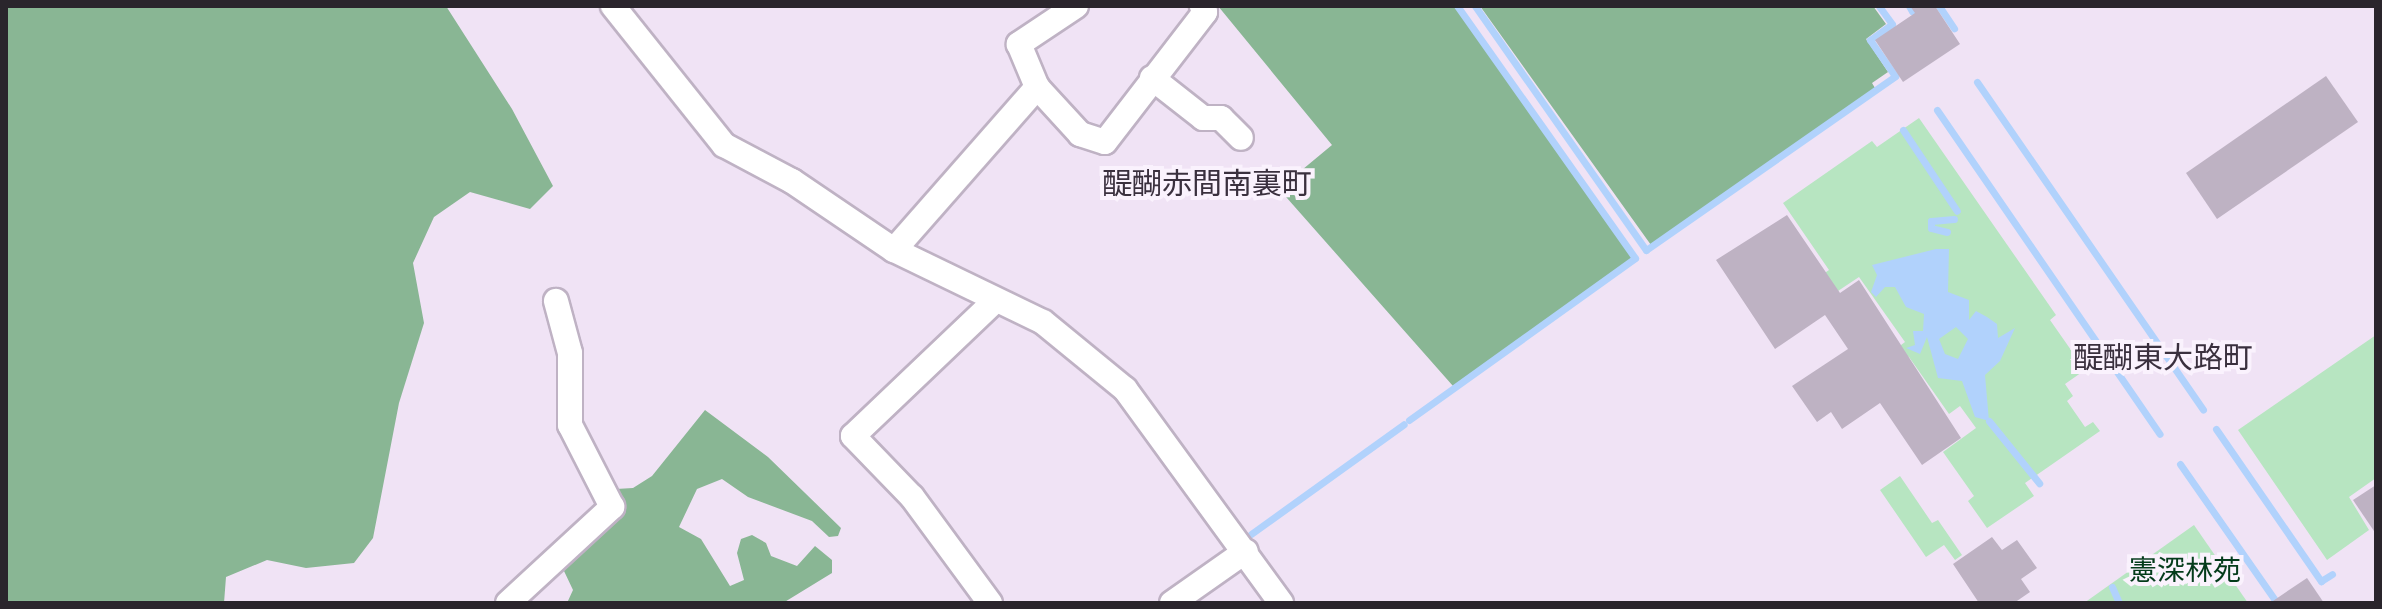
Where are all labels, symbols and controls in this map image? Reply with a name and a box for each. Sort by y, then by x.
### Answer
district label: 醍醐赤間南裏町 [1102,165,1312,201]
district label: 醍醐東大路町 [2073,339,2253,375]
park label: 憲深林苑 [2129,553,2241,587]

